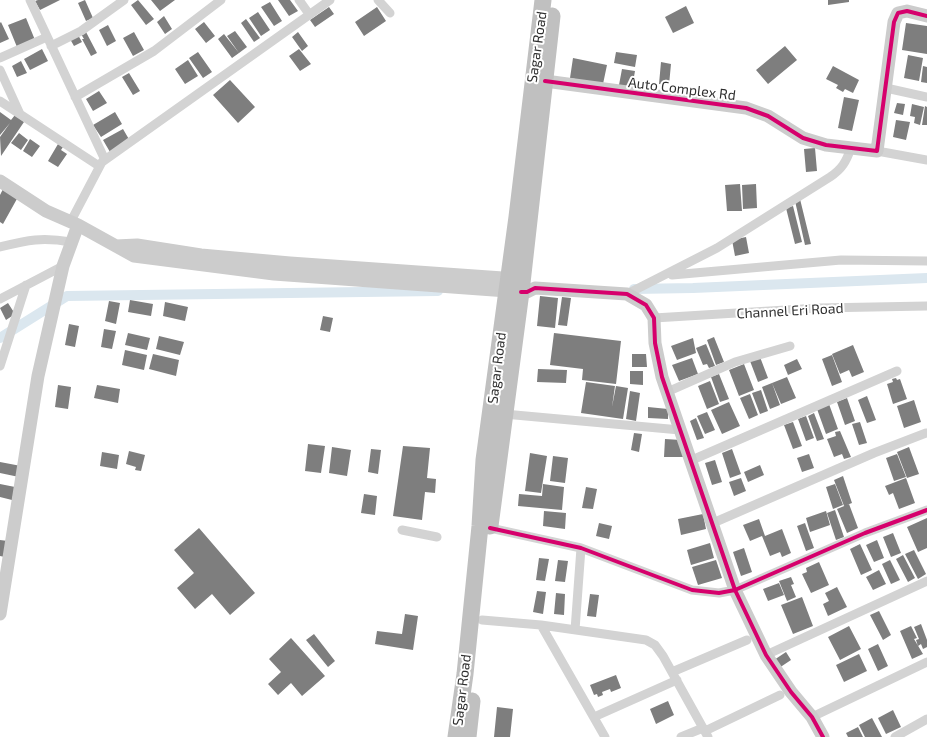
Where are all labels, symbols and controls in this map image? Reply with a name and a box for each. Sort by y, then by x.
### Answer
street label: Sagar Road [524,10,550,84]
street label: Auto Complex Rd [627,74,737,104]
street label: Channel Eri Road [736,300,844,322]
street label: Sagar Road [484,331,510,405]
street label: Sagar Road [449,653,475,727]

